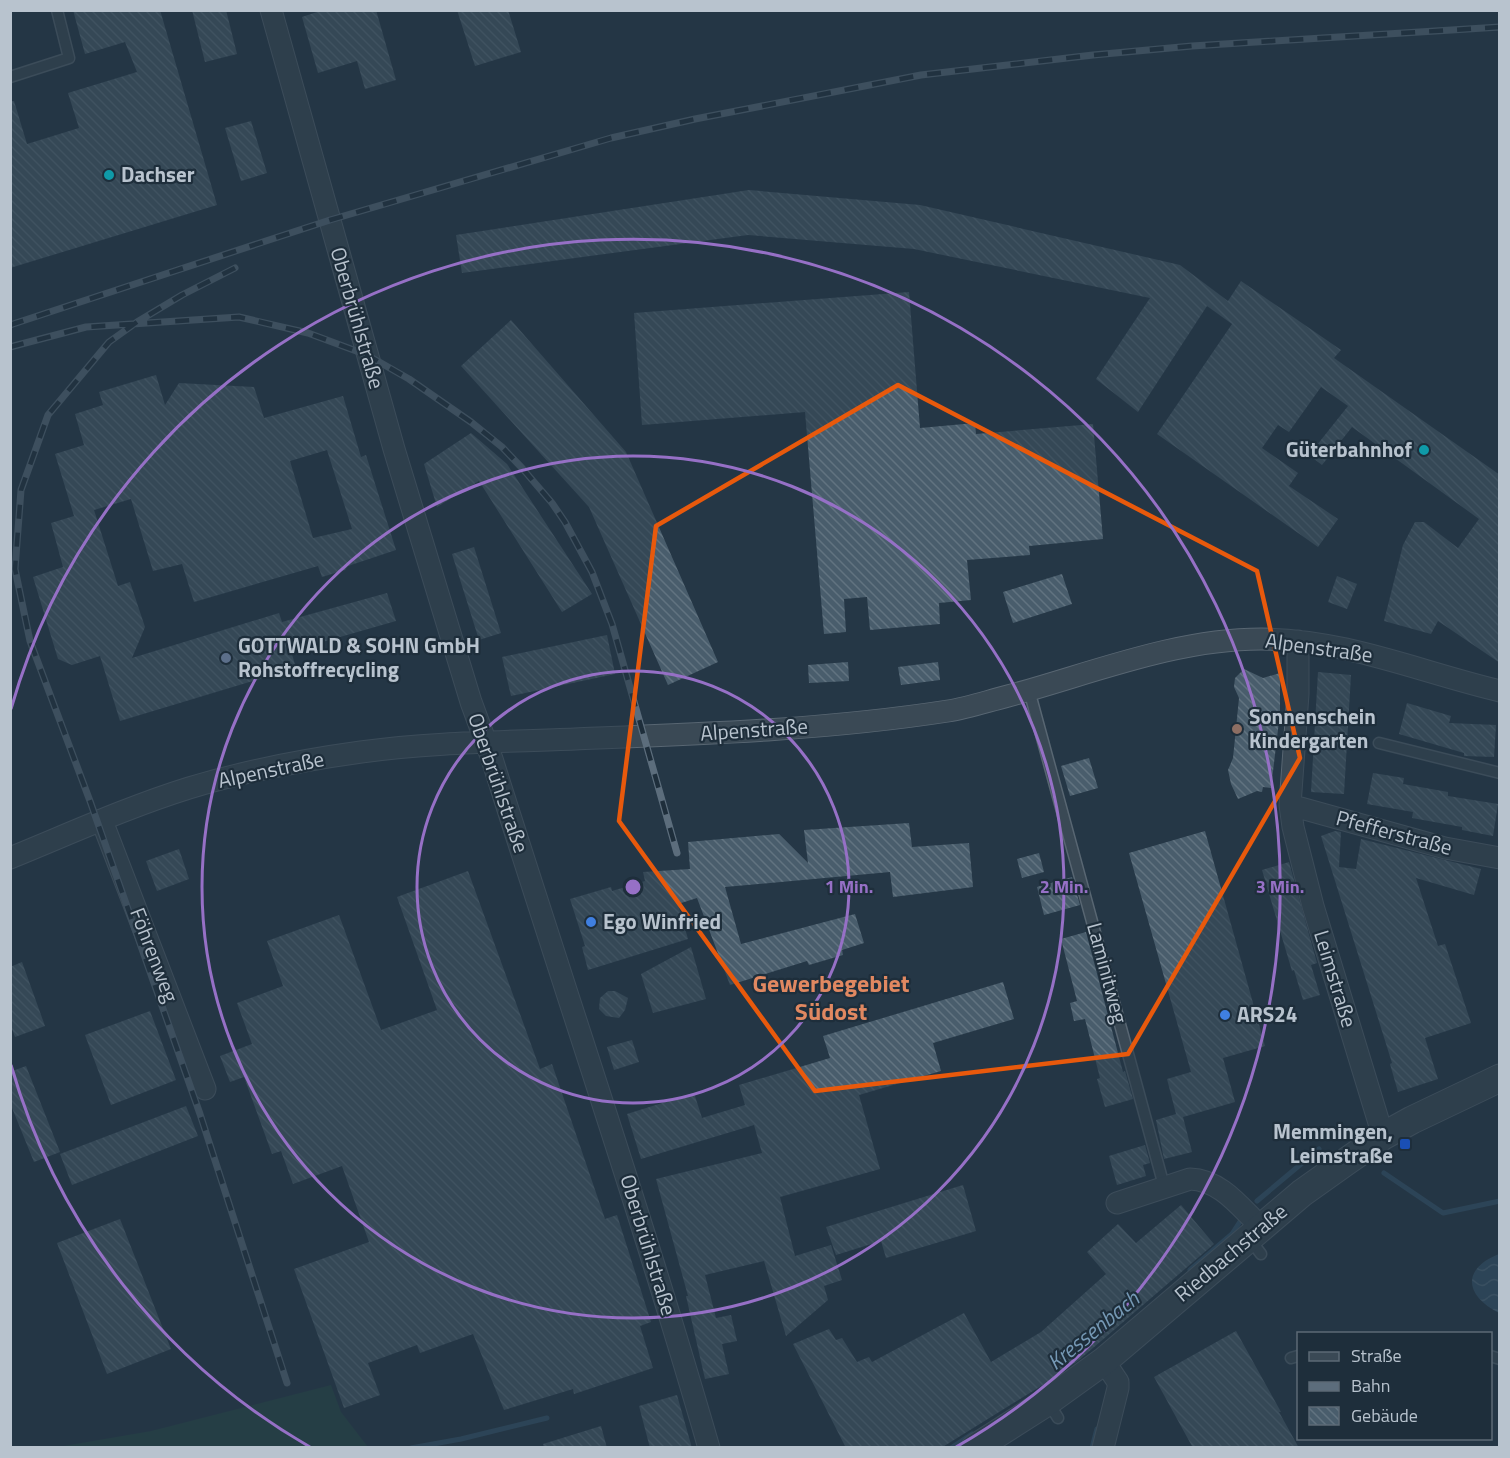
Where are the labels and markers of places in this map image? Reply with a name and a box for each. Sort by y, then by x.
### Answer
place label: Dachser [121,158,195,190]
marker: Dachser [102,168,116,182]
place label: Güterbahnhof [1286,433,1412,465]
marker: Güterbahnhof [1417,443,1431,457]
place label: GOTTWALD & SOHN GmbH Rohstoffrecycling [238,629,480,685]
marker: GOTTWALD & SOHN GmbH Rohstoffrecycling [219,651,233,665]
place label: Sonnenschein Kindergarten [1249,700,1376,756]
marker: Sonnenschein Kindergarten [1230,722,1244,736]
centre of rings [623,877,643,897]
place label: Ego Winfried [603,905,721,937]
marker: Ego Winfried [584,915,598,929]
place label: ARS24 [1237,998,1298,1030]
marker: ARS24 [1218,1008,1232,1022]
place label: Memmingen, Leimstraße [1273,1115,1393,1171]
marker: Memmingen, Leimstraße [1398,1137,1412,1151]

